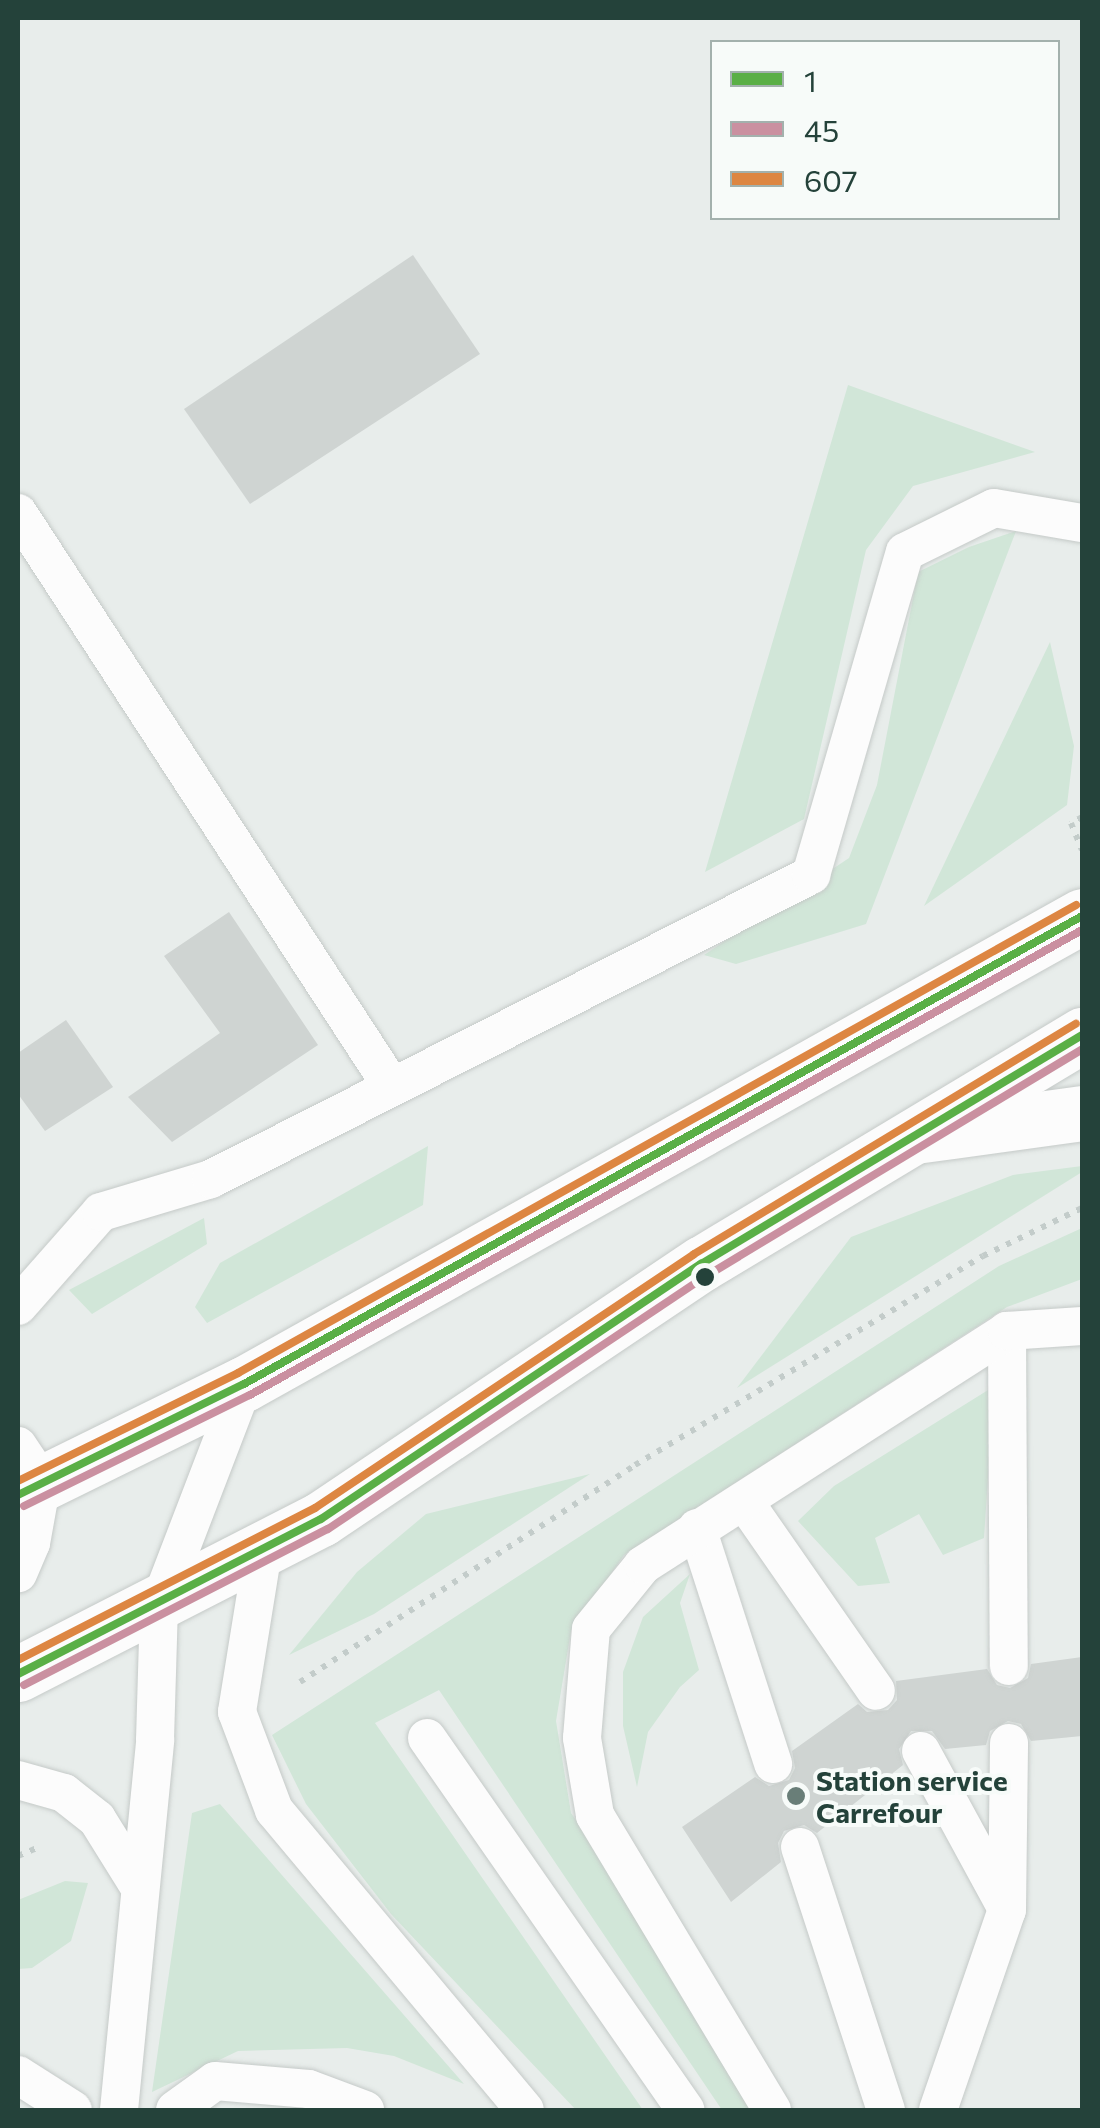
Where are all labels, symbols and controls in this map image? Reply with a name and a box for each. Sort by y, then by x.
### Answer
legend [710,40,1060,220]
text: 1 [804,61,817,98]
text: 45 [804,111,839,148]
text: 607 [804,161,858,198]
unlabelled marker [695,1267,715,1287]
place label: Station service Carrefour [816,1763,1008,1829]
marker: Station service Carrefour [785,1785,807,1807]

